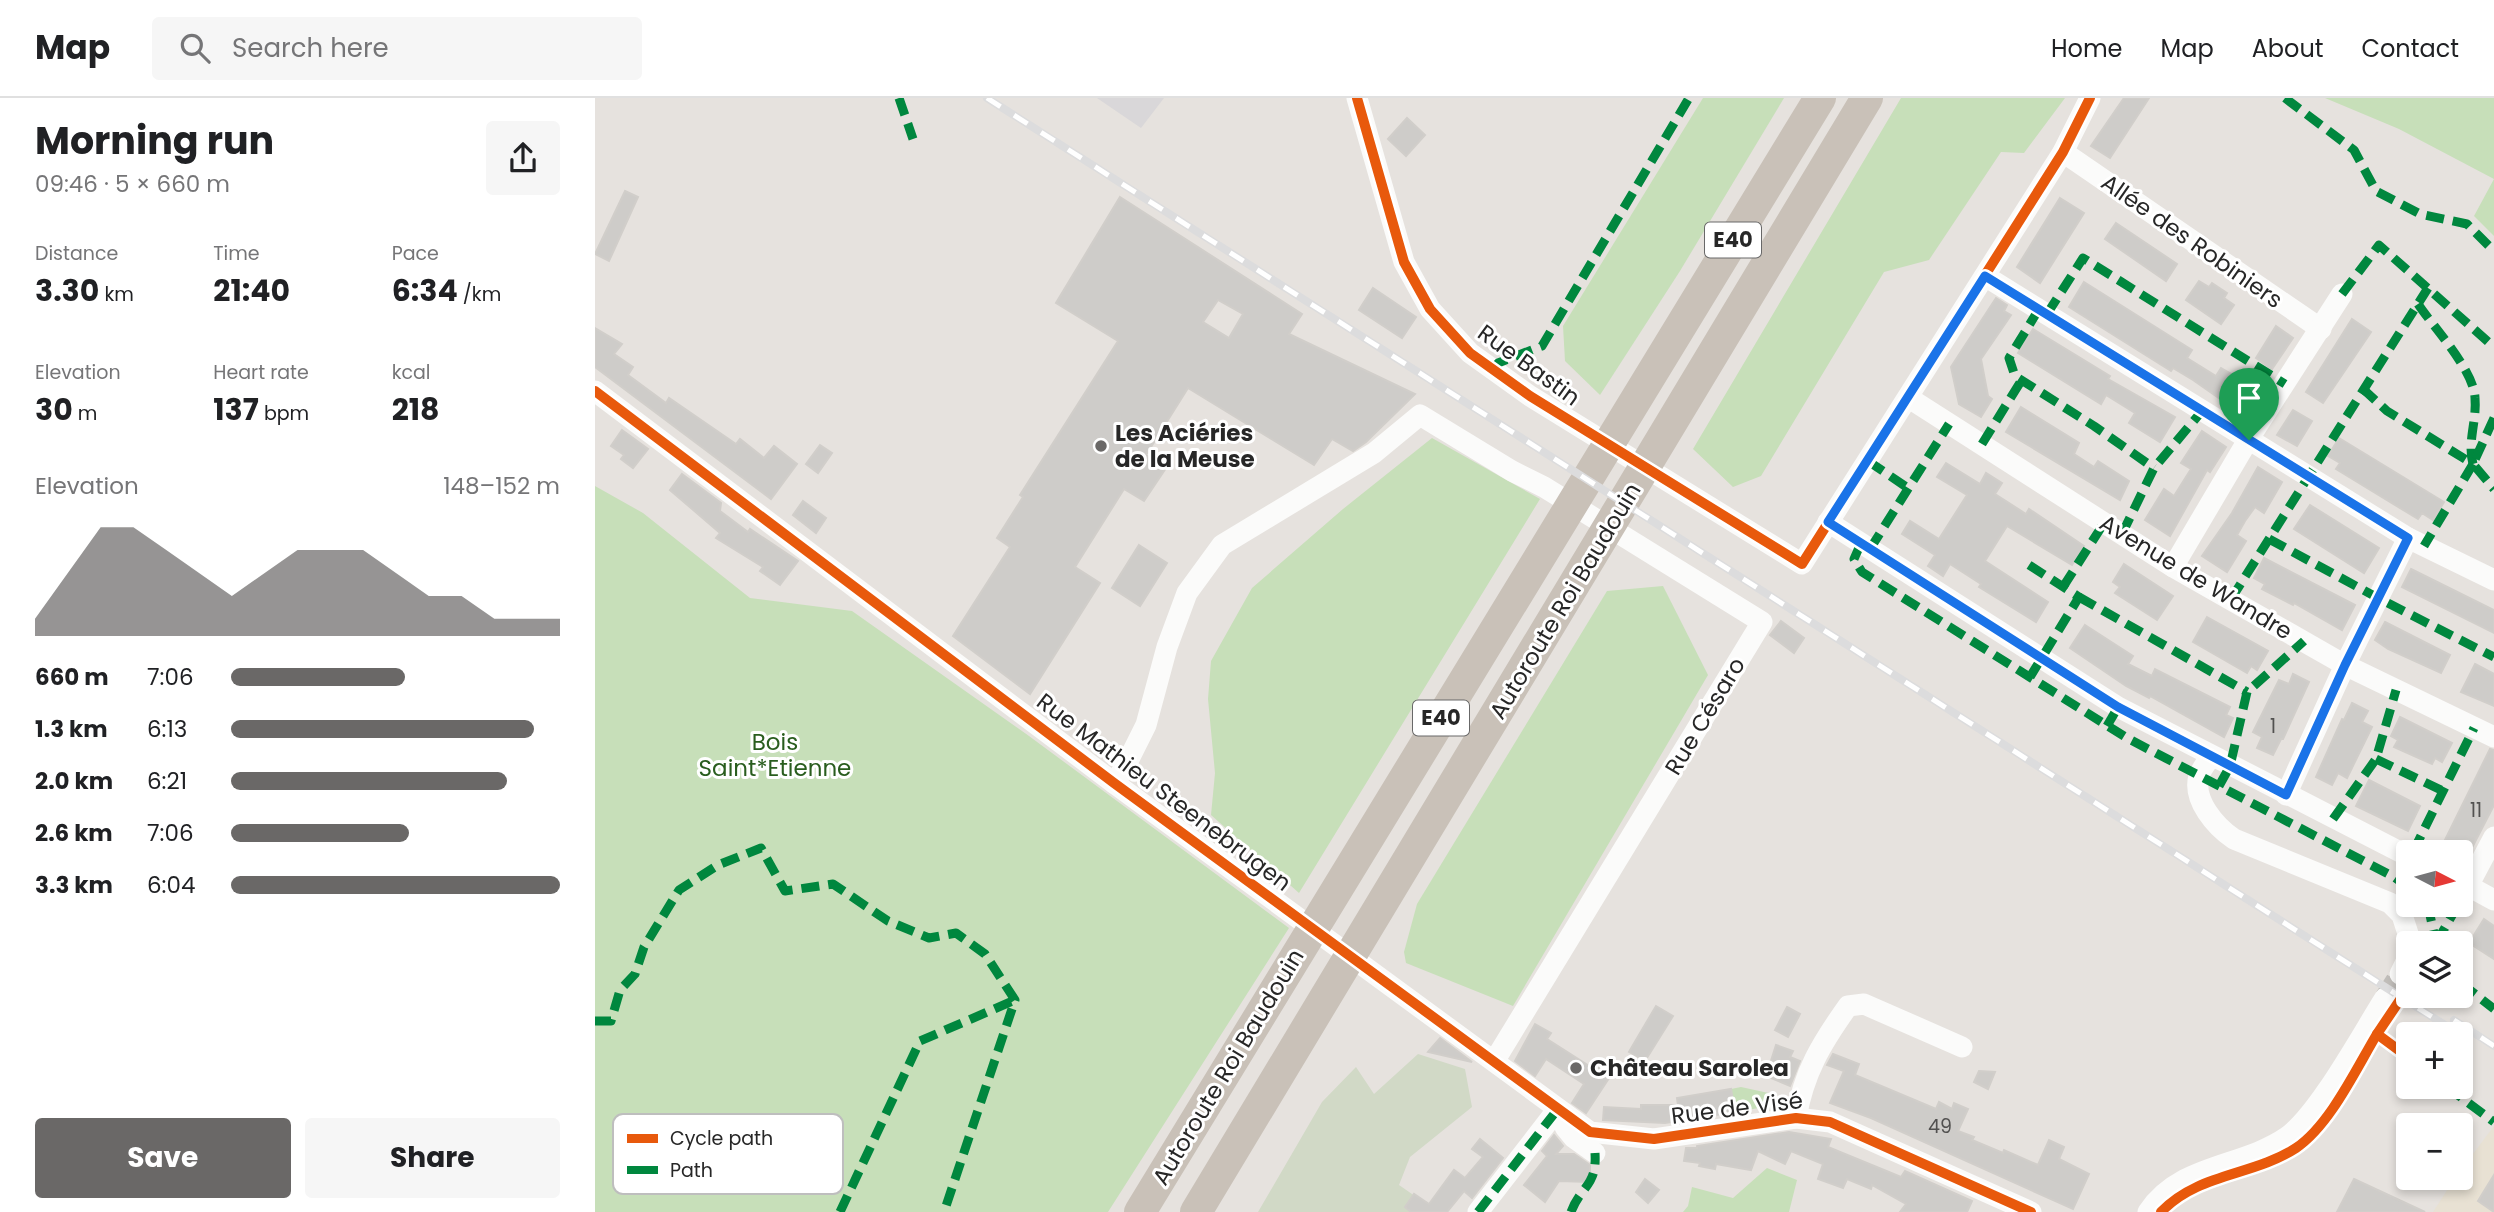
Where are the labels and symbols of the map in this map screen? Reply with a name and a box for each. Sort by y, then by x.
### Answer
street label: Allée des Robiniers [2095,166,2289,316]
road number: E40 [1705,222,1761,258]
street label: Rue Bastin [1471,317,1587,413]
pin [2219,368,2279,440]
place label: Les Aciéries de la Meuse [1115,417,1255,475]
marker: Les Aciéries de la Meuse [1093,438,1109,454]
street label: Autoroute Roi Baudouin [1482,477,1648,725]
street label: Avenue de Wandre [2094,507,2298,647]
street label: Rue Césaro [1657,651,1753,781]
street label: Rue Mathieu Steenebrugen [1030,686,1298,898]
road number: E40 [1413,700,1469,736]
house number: 1 [2270,713,2276,740]
park label: Bois Saint*Etienne [699,726,851,784]
house number: 11 [2470,797,2482,824]
north arrow [2396,840,2473,917]
street label: Autoroute Roi Baudouin [1145,943,1311,1191]
place label: Château Sarolea [1590,1052,1789,1084]
marker: Château Sarolea [1568,1060,1584,1076]
street label: Rue de Visé [1669,1084,1805,1132]
house number: 49 [1928,1113,1952,1140]
legend [613,1114,843,1194]
text: Cycle path [670,1125,773,1152]
text: Path [670,1157,713,1184]

